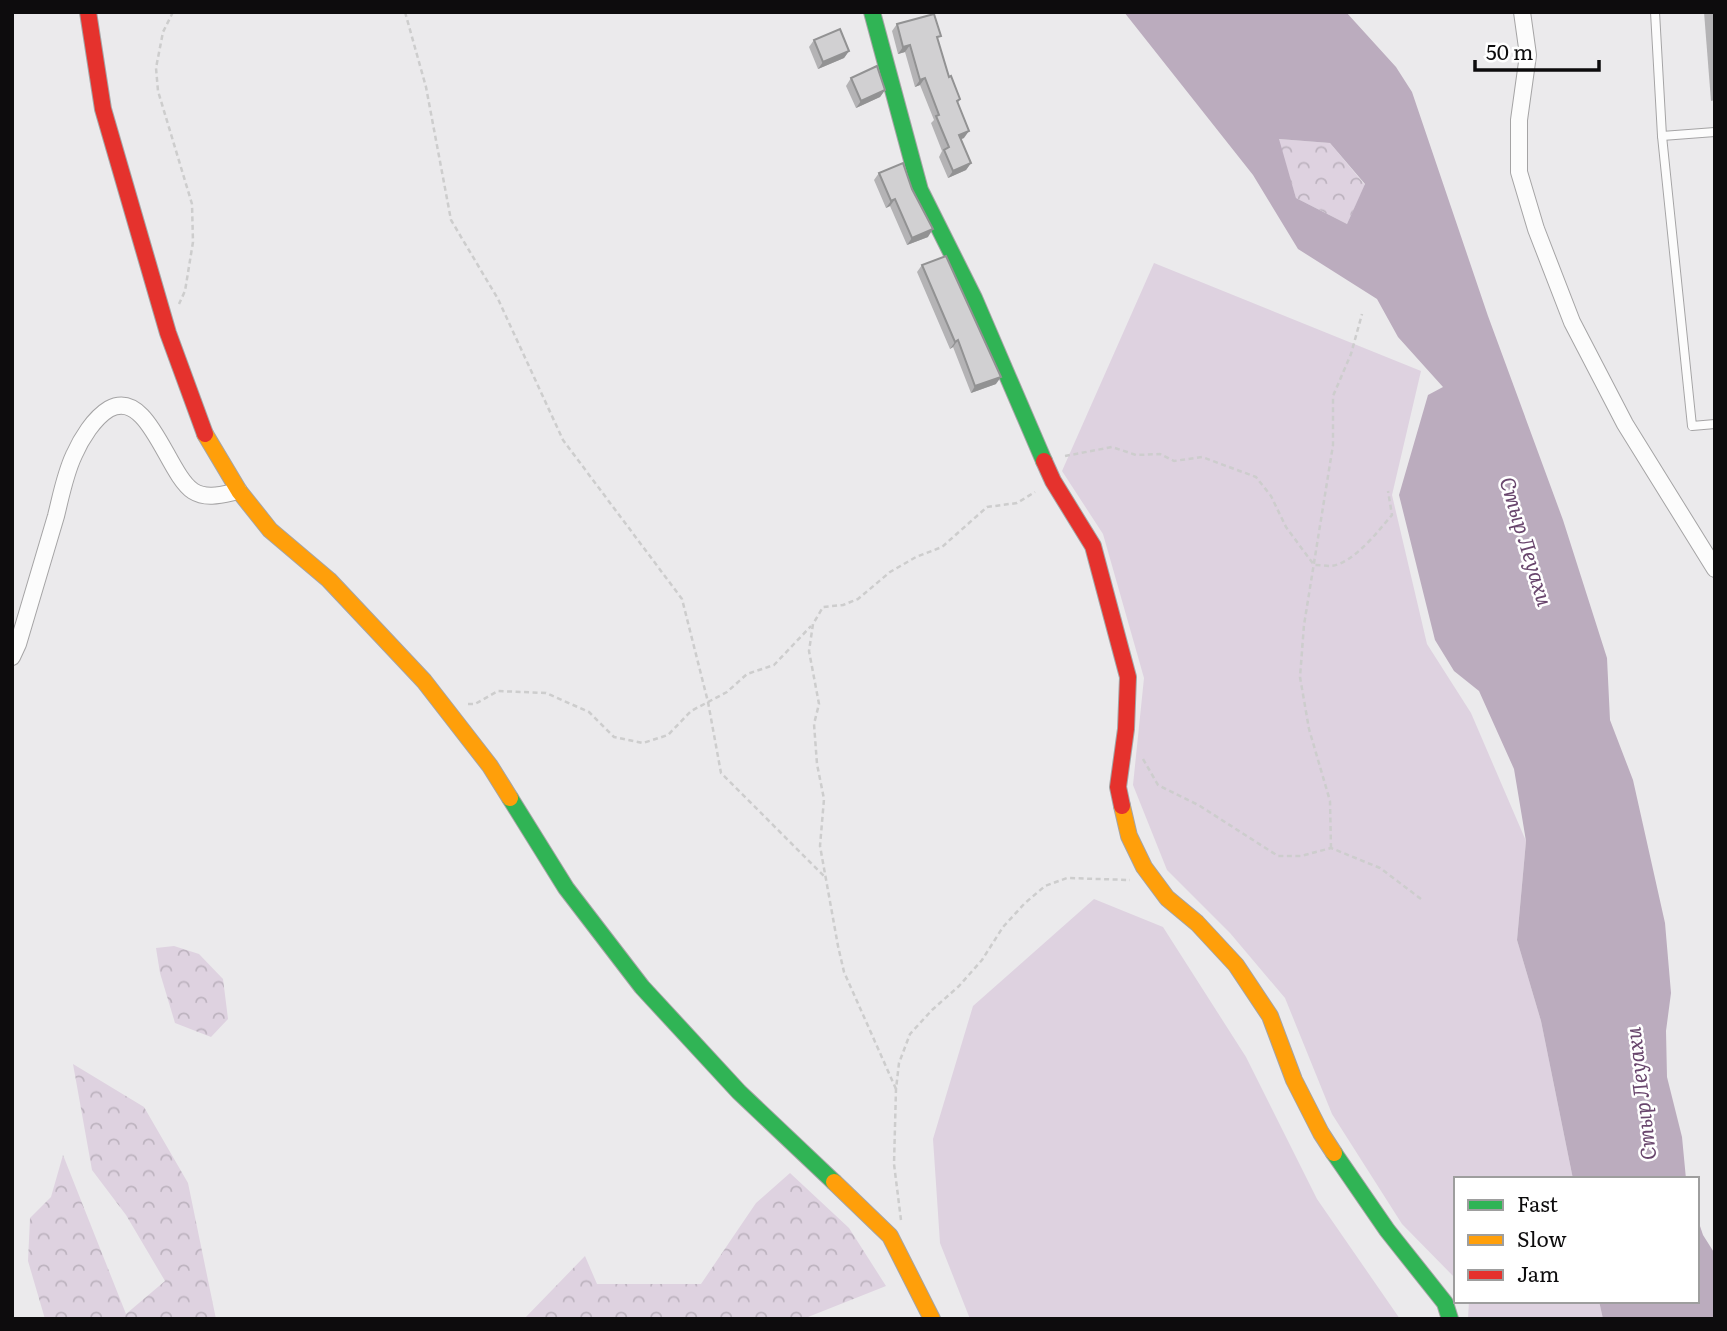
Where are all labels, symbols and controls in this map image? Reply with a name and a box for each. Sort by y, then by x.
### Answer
scale bar [1475,28,1599,72]
text: 50 m [1486,35,1533,66]
water label: Стыр Леуахи [1494,472,1563,610]
water label: Стыр Леуахи [1615,1025,1663,1162]
legend [1454,1177,1699,1303]
text: Fast [1517,1187,1558,1218]
text: Slow [1517,1222,1567,1253]
text: Jam [1517,1257,1559,1288]

